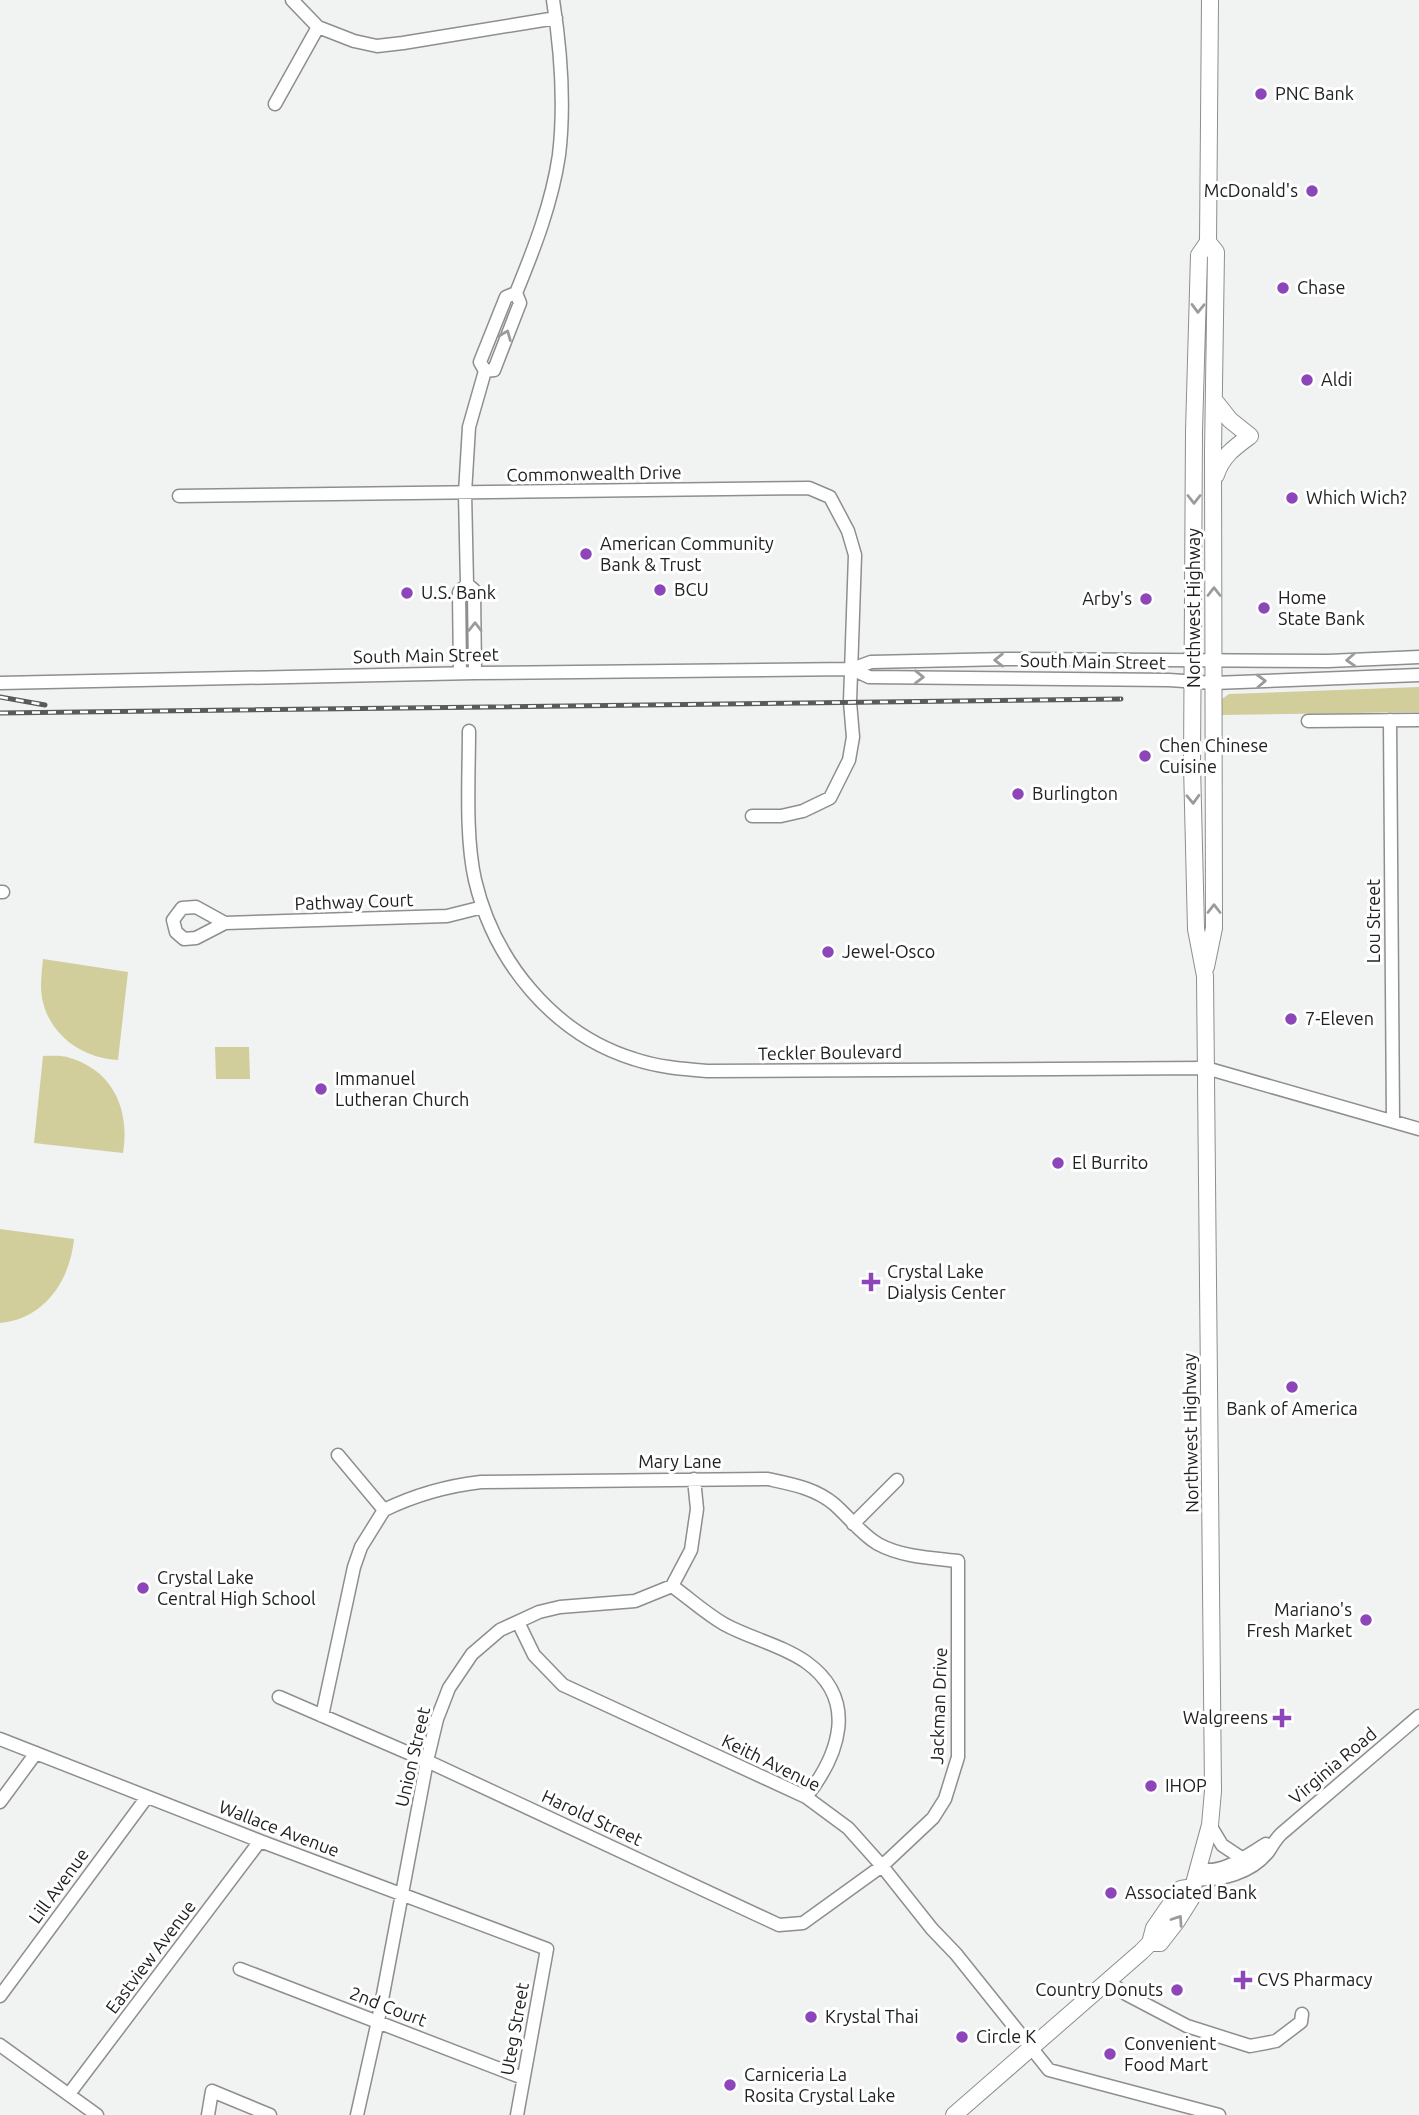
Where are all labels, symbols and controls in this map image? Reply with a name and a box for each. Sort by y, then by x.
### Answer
place label: PNC Bank [1275,83,1354,103]
marker: PNC Bank [1253,86,1269,102]
place label: McDonald's [1204,180,1298,200]
marker: McDonald's [1304,183,1320,199]
place label: Chase [1297,277,1345,297]
marker: Chase [1275,280,1291,296]
one-way arrow [1190,303,1206,313]
one-way arrow [498,330,512,342]
place label: Aldi [1321,369,1352,389]
marker: Aldi [1299,372,1315,388]
street label: Commonwealth Drive [506,461,682,485]
place label: Which Wich? [1306,487,1407,507]
marker: Which Wich? [1284,490,1300,506]
one-way arrow [1186,494,1202,505]
street label: Northwest Highway [1183,528,1203,688]
place label: American Community Bank & Trust [600,533,774,574]
marker: American Community Bank & Trust [578,546,594,562]
place label: BCU [674,579,709,599]
place label: U.S. Bank [421,582,496,602]
marker: BCU [652,582,668,598]
marker: U.S. Bank [399,585,415,601]
one-way arrow [1206,587,1222,597]
place label: Home State Bank [1278,587,1365,628]
place label: Arby's [1082,588,1132,608]
marker: Arby's [1138,591,1154,607]
marker: Home State Bank [1256,600,1272,616]
one-way arrow [467,621,482,632]
street label: South Main Street [353,644,499,666]
street label: South Main Street [1020,650,1166,672]
one-way arrow [993,652,1003,668]
one-way arrow [1345,652,1356,667]
one-way arrow [914,669,924,685]
one-way arrow [1256,673,1267,688]
place label: Chen Chinese Cuisine [1159,735,1268,776]
marker: Chen Chinese Cuisine [1137,748,1153,764]
place label: Burlington [1032,783,1118,803]
marker: Burlington [1010,786,1026,802]
one-way arrow [1185,795,1201,805]
street label: Lou Street [1363,879,1383,963]
street label: Pathway Court [294,889,414,913]
one-way arrow [1206,903,1222,913]
place label: Jewel-Osco [842,941,935,961]
marker: Jewel-Osco [820,944,836,960]
place label: 7-Eleven [1305,1008,1374,1028]
marker: 7-Eleven [1283,1011,1299,1027]
street label: Teckler Boulevard [758,1041,902,1063]
place label: Immanuel Lutheran Church [335,1068,469,1109]
marker: Immanuel Lutheran Church [313,1081,329,1097]
place label: El Burrito [1072,1152,1148,1172]
marker: El Burrito [1050,1155,1066,1171]
place label: Crystal Lake Dialysis Center [887,1261,1006,1302]
marker: Crystal Lake Dialysis Center [861,1272,881,1292]
street label: Northwest Highway [1179,1353,1201,1513]
marker: Bank of America [1284,1379,1300,1395]
place label: Bank of America [1226,1398,1358,1418]
street label: Mary Lane [638,1451,722,1471]
place label: Crystal Lake Central High School [157,1567,316,1608]
marker: Crystal Lake Central High School [135,1580,151,1596]
place label: Mariano's Fresh Market [1246,1599,1352,1640]
marker: Mariano's Fresh Market [1358,1612,1374,1628]
street label: Jackman Drive [926,1647,950,1765]
street label: Union Street [391,1705,433,1809]
place label: Walgreens [1183,1707,1268,1727]
marker: Walgreens [1274,1710,1290,1726]
street label: Virginia Road [1285,1723,1380,1807]
street label: Keith Avenue [719,1730,824,1795]
place label: IHOP [1165,1775,1207,1795]
marker: IHOP [1143,1778,1159,1794]
street label: Harold Street [539,1785,646,1849]
street label: Wallace Avenue [216,1796,342,1860]
street label: Lill Avenue [24,1844,92,1927]
place label: Associated Bank [1125,1882,1257,1902]
marker: Associated Bank [1103,1885,1119,1901]
street label: Eastview Avenue [101,1896,199,2017]
one-way arrow [1169,1915,1182,1928]
place label: CVS Pharmacy [1257,1969,1373,1989]
marker: CVS Pharmacy [1235,1972,1251,1988]
place label: Country Donuts [1035,1979,1163,1999]
street label: Uteg Street [496,1981,532,2077]
street label: 2nd Court [347,1982,430,2030]
marker: Country Donuts [1169,1982,1185,1998]
place label: Krystal Thai [825,2006,919,2026]
marker: Krystal Thai [803,2009,819,2025]
place label: Circle K [976,2026,1036,2046]
marker: Circle K [954,2029,970,2045]
place label: Convenient Food Mart [1124,2033,1216,2074]
marker: Convenient Food Mart [1102,2046,1118,2062]
place label: Carniceria La Rosita Crystal Lake [744,2064,895,2105]
marker: Carniceria La Rosita Crystal Lake [722,2077,738,2093]

